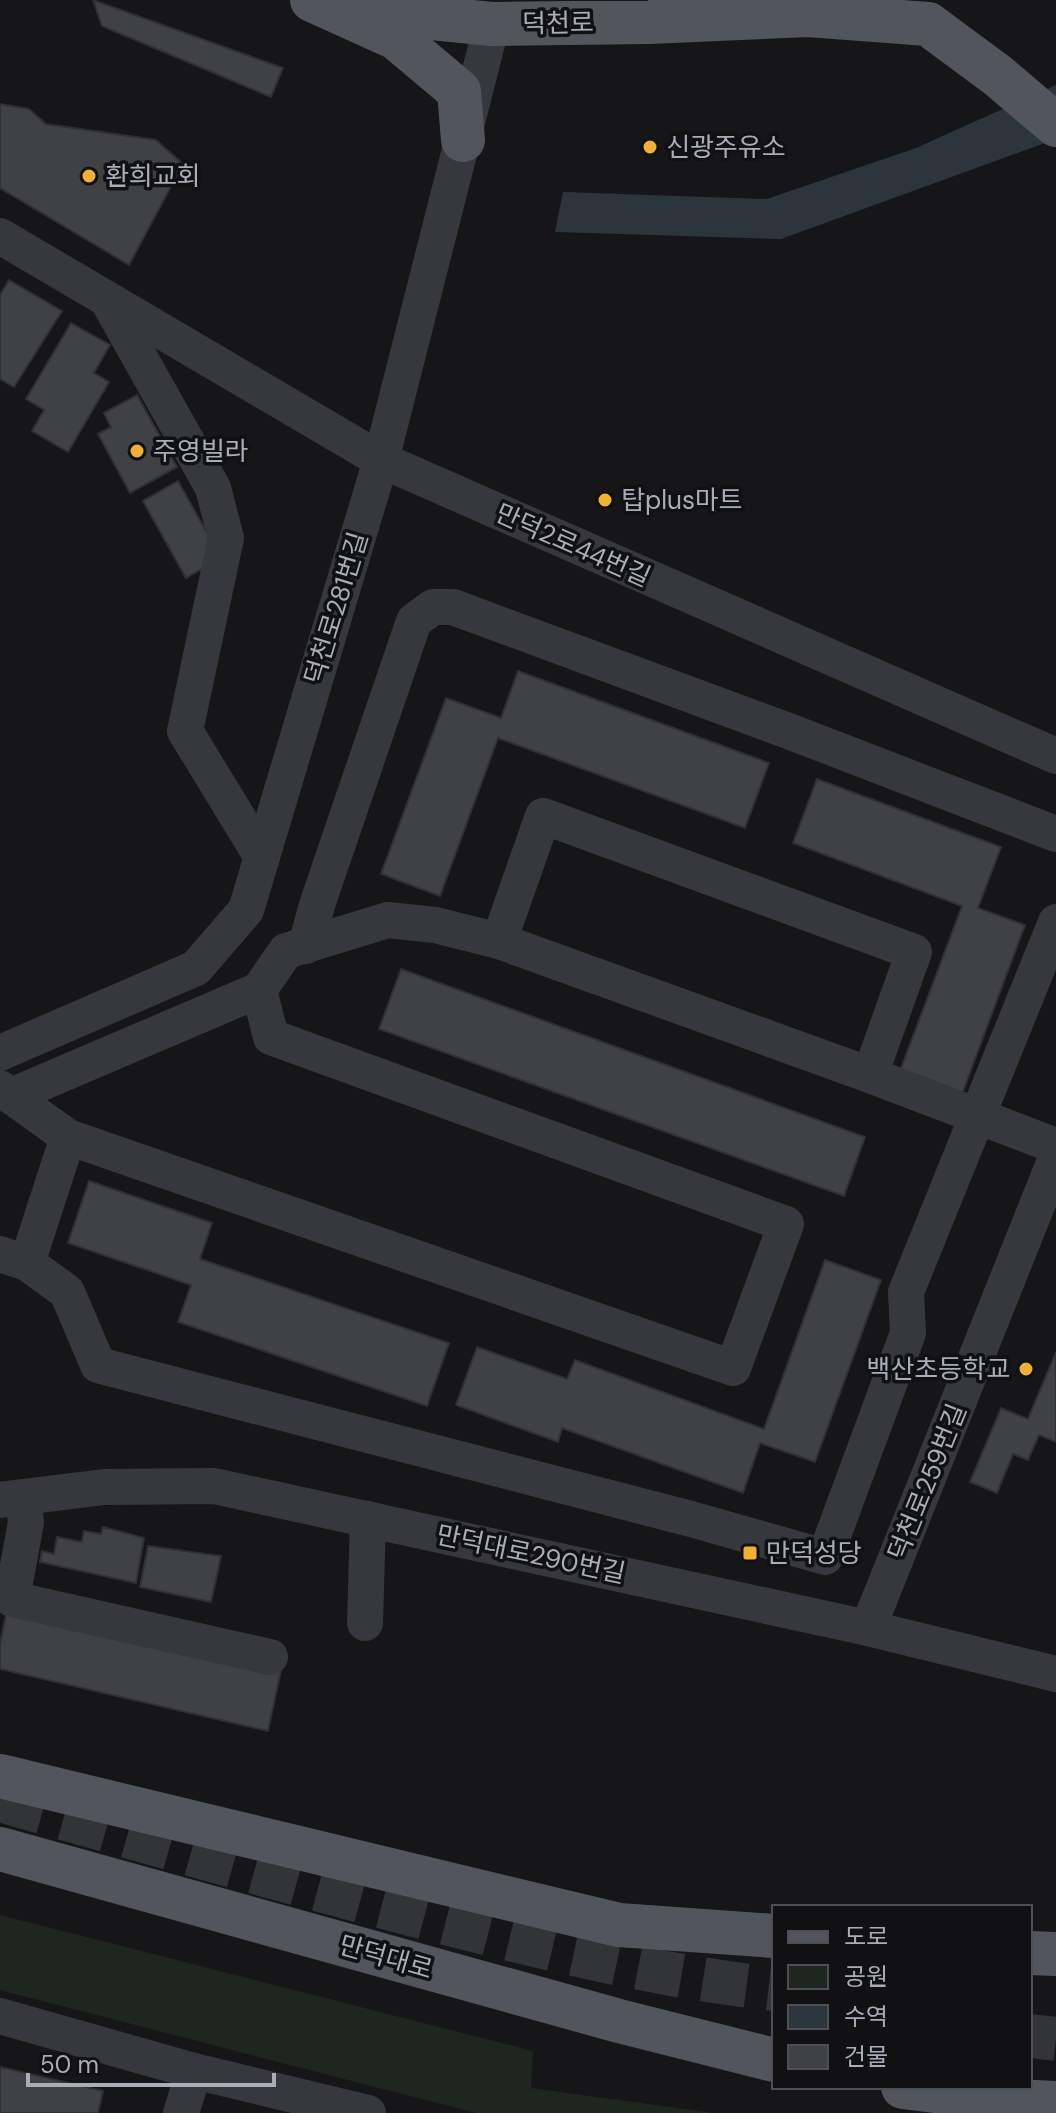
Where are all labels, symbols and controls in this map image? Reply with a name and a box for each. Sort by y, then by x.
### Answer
street label: 덕천로 [522,5,594,41]
place label: 신광주유소 [666,130,786,164]
marker: 신광주유소 [641,138,659,156]
place label: 환희교회 [105,159,201,193]
marker: 환희교회 [80,167,98,185]
place label: 주영빌라 [153,434,249,468]
marker: 주영빌라 [128,442,146,460]
place label: 탑plus마트 [621,483,743,517]
marker: 탑plus마트 [596,491,614,509]
street label: 만덕2로44번길 [490,496,656,594]
street label: 덕천로281번길 [297,528,375,688]
place label: 백산초등학교 [866,1352,1010,1386]
marker: 백산초등학교 [1017,1360,1035,1378]
street label: 덕천로259번길 [880,1399,974,1565]
street label: 만덕대로290번길 [433,1517,629,1591]
place label: 만덕성당 [766,1536,862,1570]
marker: 만덕성당 [741,1544,759,1562]
legend [772,1905,1032,2089]
text: 도로 [844,1921,888,1952]
street label: 만덕대로 [335,1927,437,1987]
text: 공원 [844,1961,888,1992]
text: 수역 [844,2001,888,2032]
scale bar [28,2037,274,2087]
text: 건물 [844,2041,888,2072]
text: 50 m [40,2049,99,2080]

